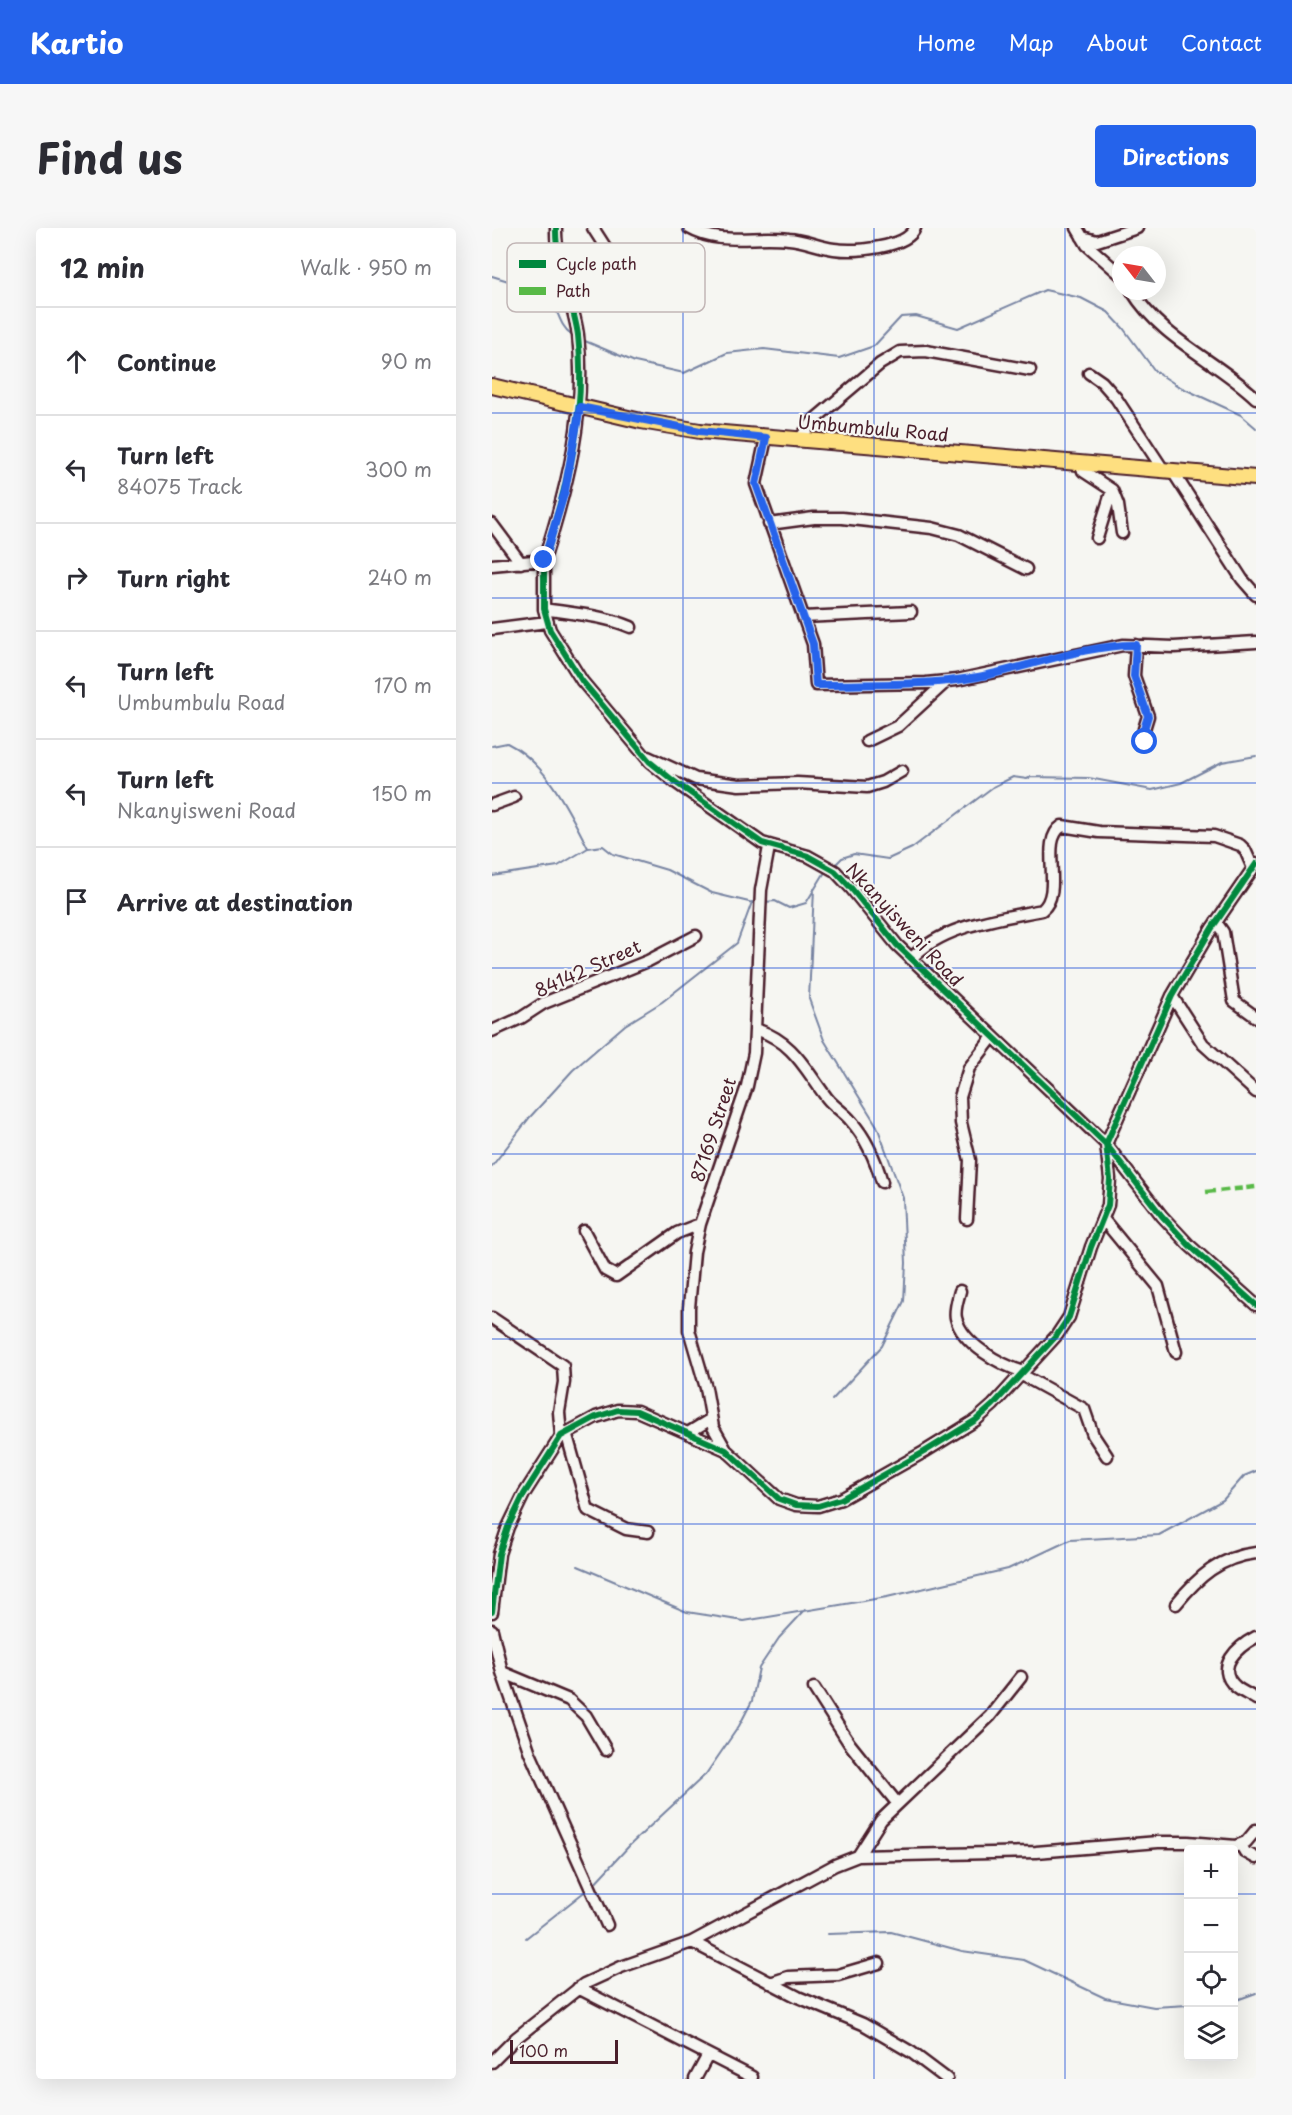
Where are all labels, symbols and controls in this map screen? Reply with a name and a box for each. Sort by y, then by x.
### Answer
text: Kartio [30,21,124,64]
text: Home [917,26,976,58]
text: Map [1009,26,1054,58]
text: About [1087,26,1148,58]
text: Contact [1181,26,1262,58]
text: Find us [36,125,183,188]
button: Directions [1095,125,1256,187]
legend [507,243,705,312]
north arrow [1112,246,1166,300]
text: 12 min [60,248,145,287]
text: Cycle path [556,251,637,275]
text: Walk · 950 m [300,252,432,282]
text: Path [556,278,591,302]
icon: ahead [60,345,93,378]
text: Continue [117,345,216,378]
text: 90 m [381,346,432,376]
street label: Umbumbulu Road [796,407,950,448]
text: Turn left [117,438,214,471]
icon: left [60,453,93,486]
text: 300 m [365,454,432,484]
text: 84075 Track [117,471,243,501]
route end [530,546,556,572]
icon: right [60,561,93,594]
text: Turn right [117,561,230,594]
text: 240 m [367,562,432,592]
text: Turn left [117,654,214,687]
icon: left [60,669,93,702]
text: 170 m [374,670,432,700]
text: Umbumbulu Road [117,687,285,717]
route start [1131,728,1157,754]
text: Turn left [117,762,214,795]
icon: left [60,777,93,810]
text: 150 m [372,778,432,808]
text: Nkanyisweni Road [117,795,296,825]
street label: Nkanyisweni Road [840,856,970,992]
icon: arrive [60,885,93,918]
text: Arrive at destination [117,885,353,918]
street label: 84142 Street [530,932,645,1003]
street label: 87169 Street [683,1074,742,1185]
map controls [1184,1845,1238,2061]
button: + [1184,1845,1238,1899]
button: − [1184,1899,1238,1953]
button: locate [1184,1953,1238,2007]
button: layers [1184,2007,1238,2061]
scale bar [510,2037,618,2064]
text: 100 m [519,2038,568,2062]

